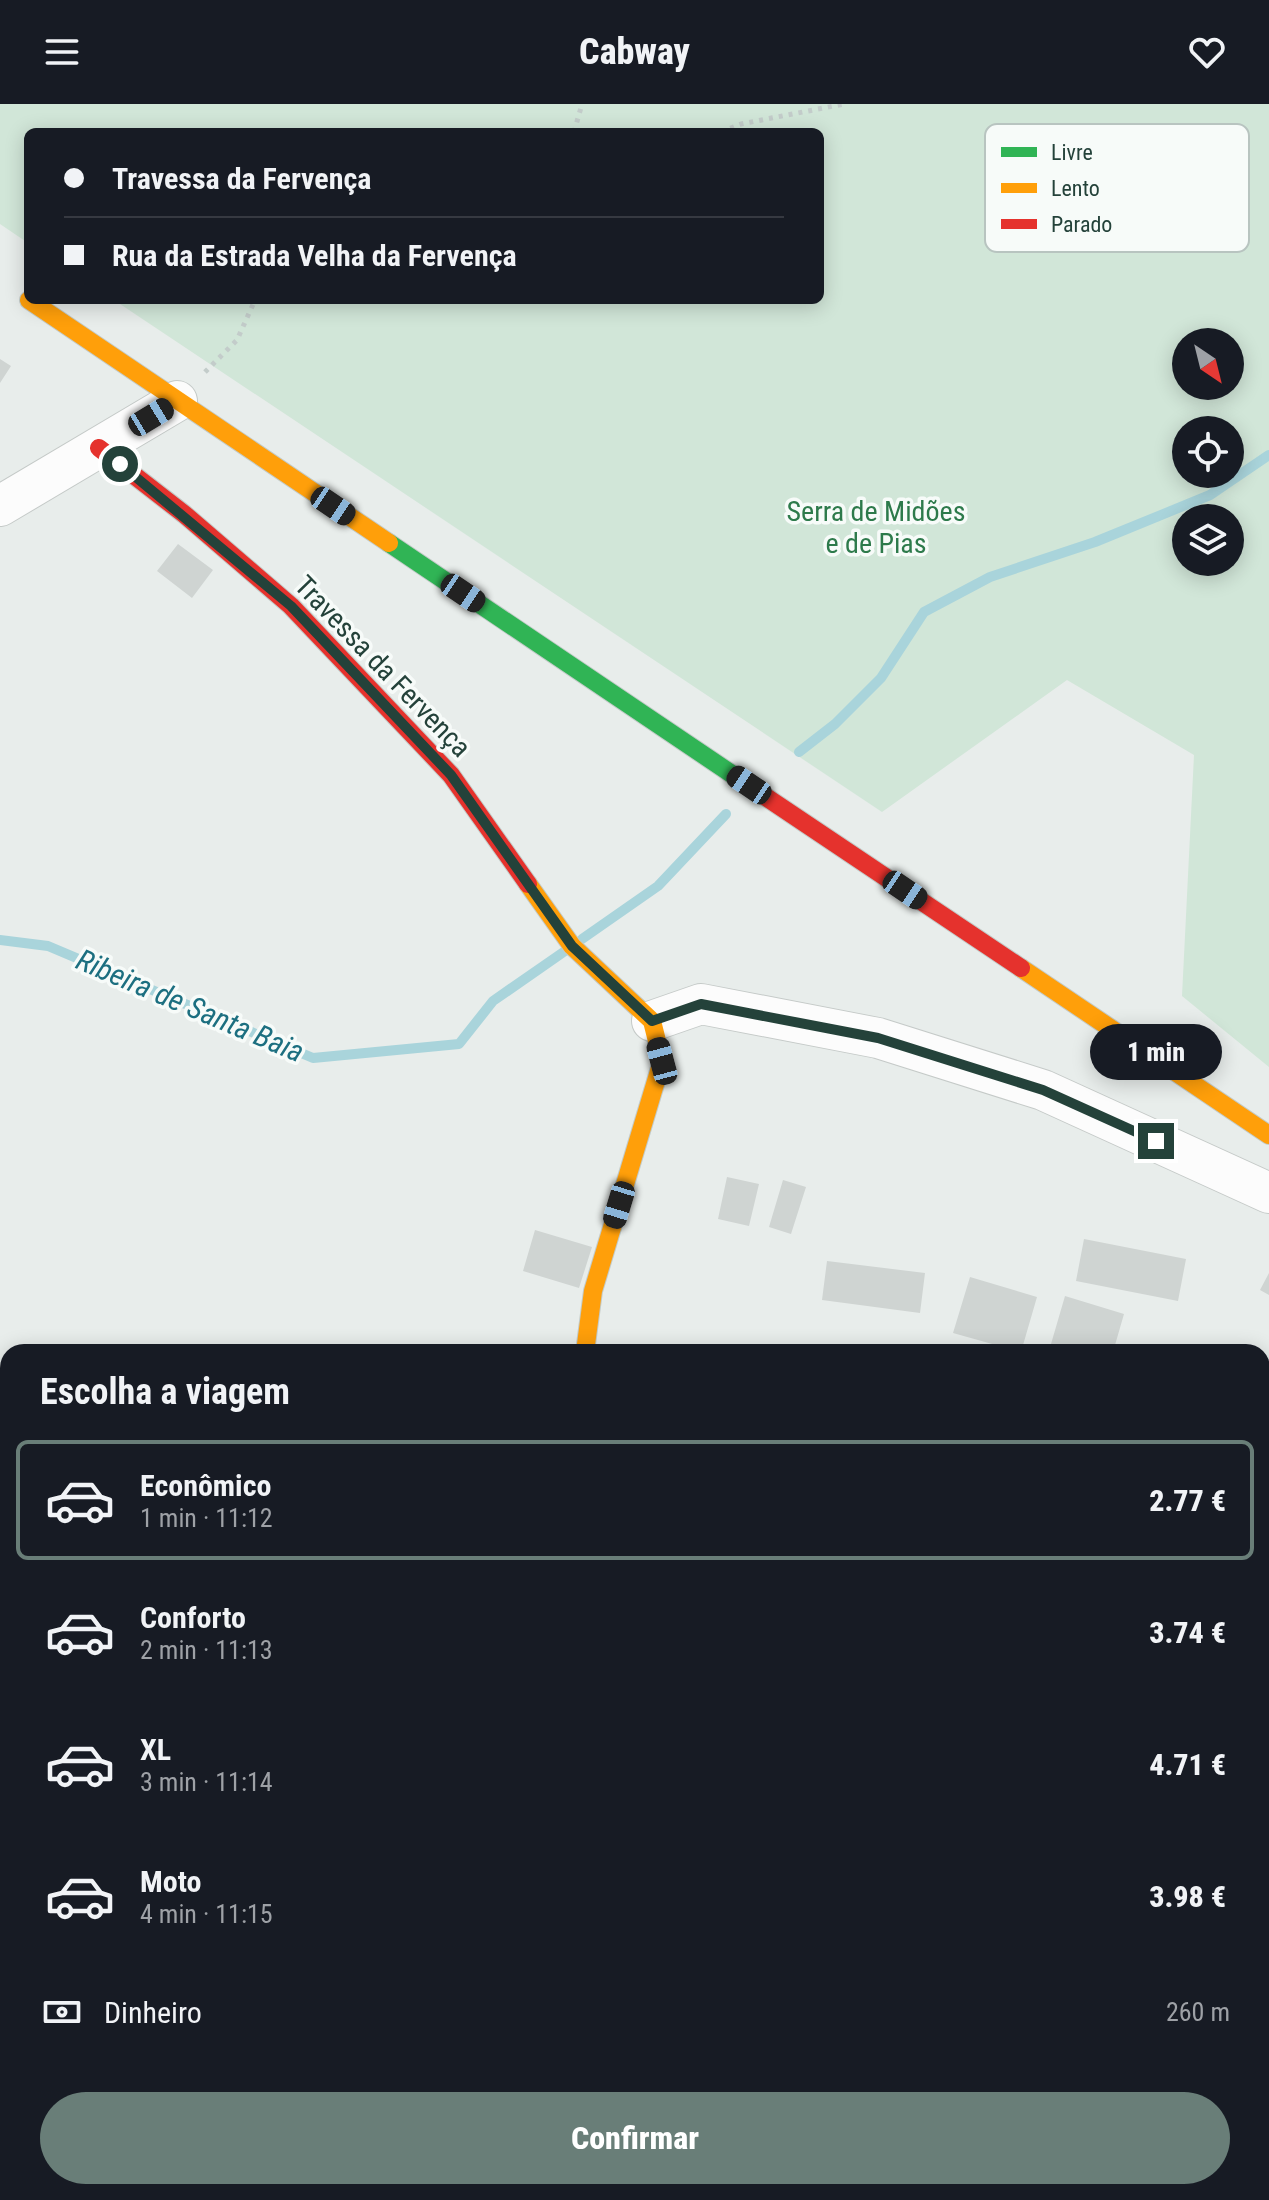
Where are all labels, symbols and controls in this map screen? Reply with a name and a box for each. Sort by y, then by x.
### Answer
icon: menu [40,30,84,74]
icon: heart [1185,30,1229,74]
text: Cabway [579,31,690,73]
legend [985,124,1249,252]
text: Livre [1051,140,1093,165]
text: Travessa da Fervença [112,161,371,196]
text: Lento [1051,176,1100,201]
text: Parado [1051,212,1112,237]
text: Rua da Estrada Velha da Fervença [112,238,517,273]
north arrow [1172,328,1244,400]
map controls [1172,328,1244,576]
car [124,394,178,440]
button: locate [1172,416,1244,488]
route start [102,446,138,482]
car [306,483,360,529]
park label: Serra de Midões e de Pias [787,495,965,560]
button: layers [1172,504,1244,576]
street label: Travessa da Fervença [288,569,477,764]
car [436,570,490,616]
car [722,762,776,808]
car [878,867,932,913]
water label: Ribeira de Santa Baia [71,942,309,1069]
callout: 1 min [1090,1025,1222,1081]
car [644,1035,680,1087]
text: 1 min [1127,1037,1185,1067]
route end [1138,1123,1174,1159]
car [601,1179,637,1231]
text: Escolha a viagem [40,1371,290,1413]
icon: car [44,1464,116,1536]
text: Econômico [140,1468,271,1503]
text: 2.77 € [1149,1483,1226,1518]
text: 1 min · 11:12 [140,1503,273,1533]
icon: car [44,1596,116,1668]
text: Conforto [140,1600,246,1635]
text: 3.74 € [1149,1615,1226,1650]
text: 2 min · 11:13 [140,1635,273,1665]
icon: car [44,1728,116,1800]
text: XL [140,1732,171,1767]
text: 4.71 € [1149,1747,1226,1782]
text: 3 min · 11:14 [140,1767,273,1797]
icon: car [44,1860,116,1932]
text: Moto [140,1864,201,1899]
text: 3.98 € [1149,1879,1226,1914]
text: 4 min · 11:15 [140,1899,273,1929]
icon: cash [40,1990,84,2034]
text: Dinheiro [104,1995,202,2030]
text: 260 m [1166,1997,1230,2027]
button: Confirmar [40,2092,1230,2184]

